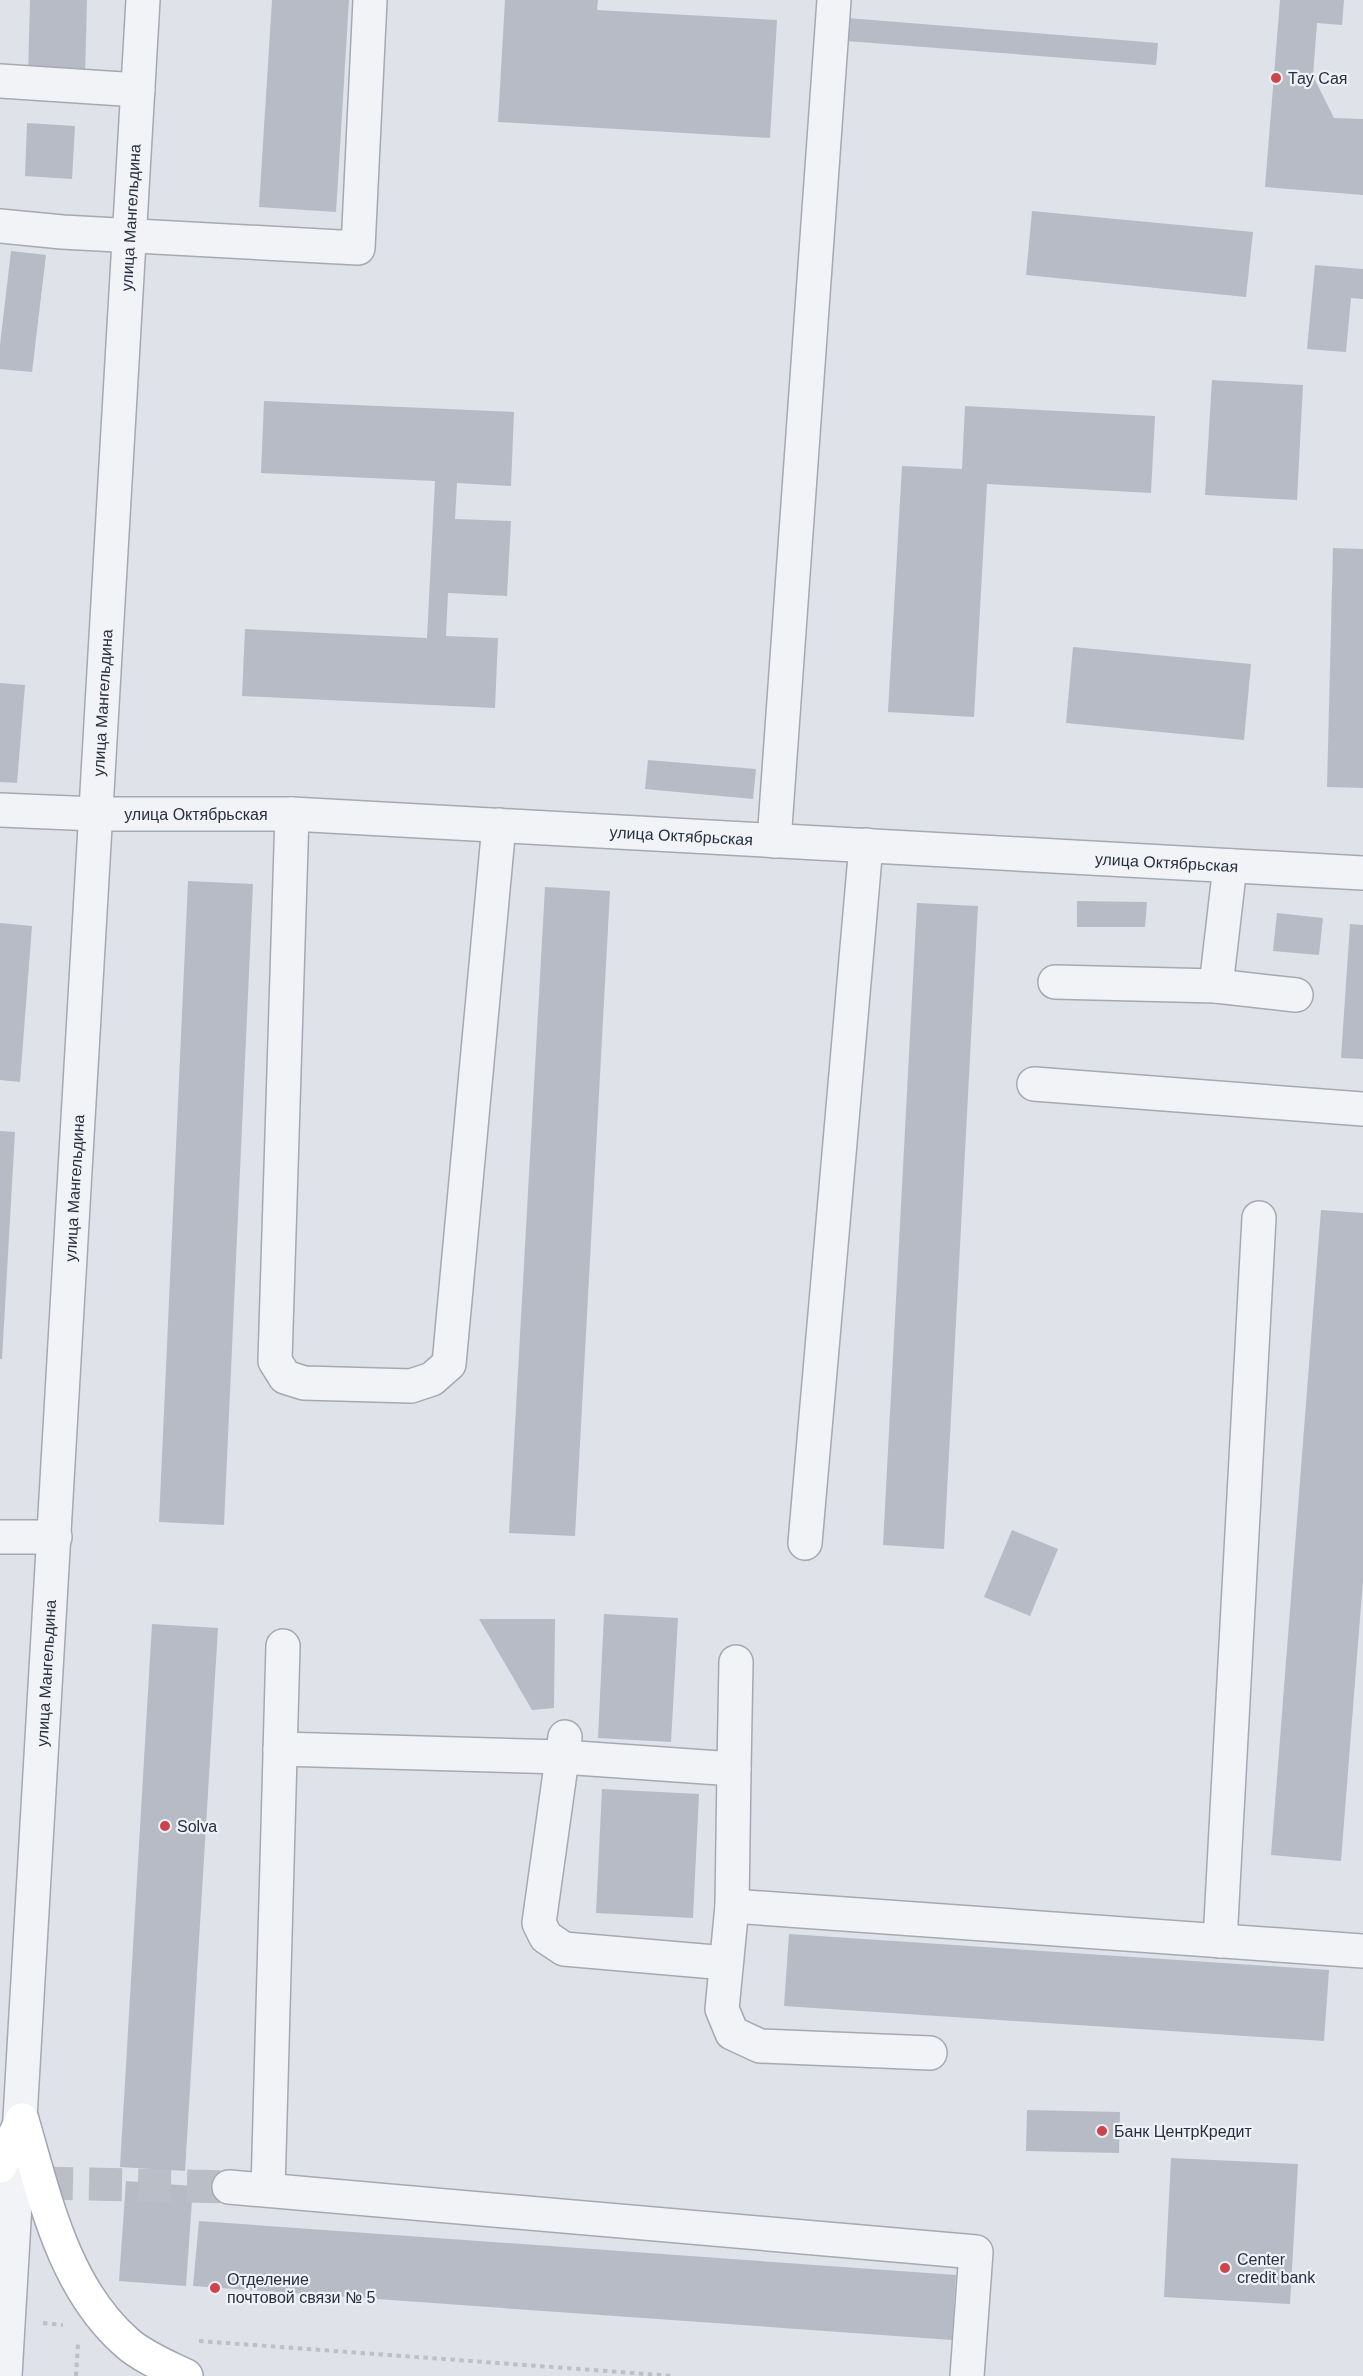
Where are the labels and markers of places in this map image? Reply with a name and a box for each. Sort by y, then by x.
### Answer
place label: Тау Сая [1288,70,1348,87]
marker: Тау Сая [1269,71,1283,85]
place label: Solva [177,1818,217,1835]
marker: Solva [158,1819,172,1833]
place label: Банк ЦентрКредит [1114,2123,1253,2140]
marker: Банк ЦентрКредит [1095,2124,1109,2138]
place label: Center credit bank [1237,2251,1316,2286]
marker: Center credit bank [1218,2261,1232,2275]
place label: Отделение почтовой связи № 5 [227,2271,376,2306]
marker: Отделение почтовой связи № 5 [208,2281,222,2295]

